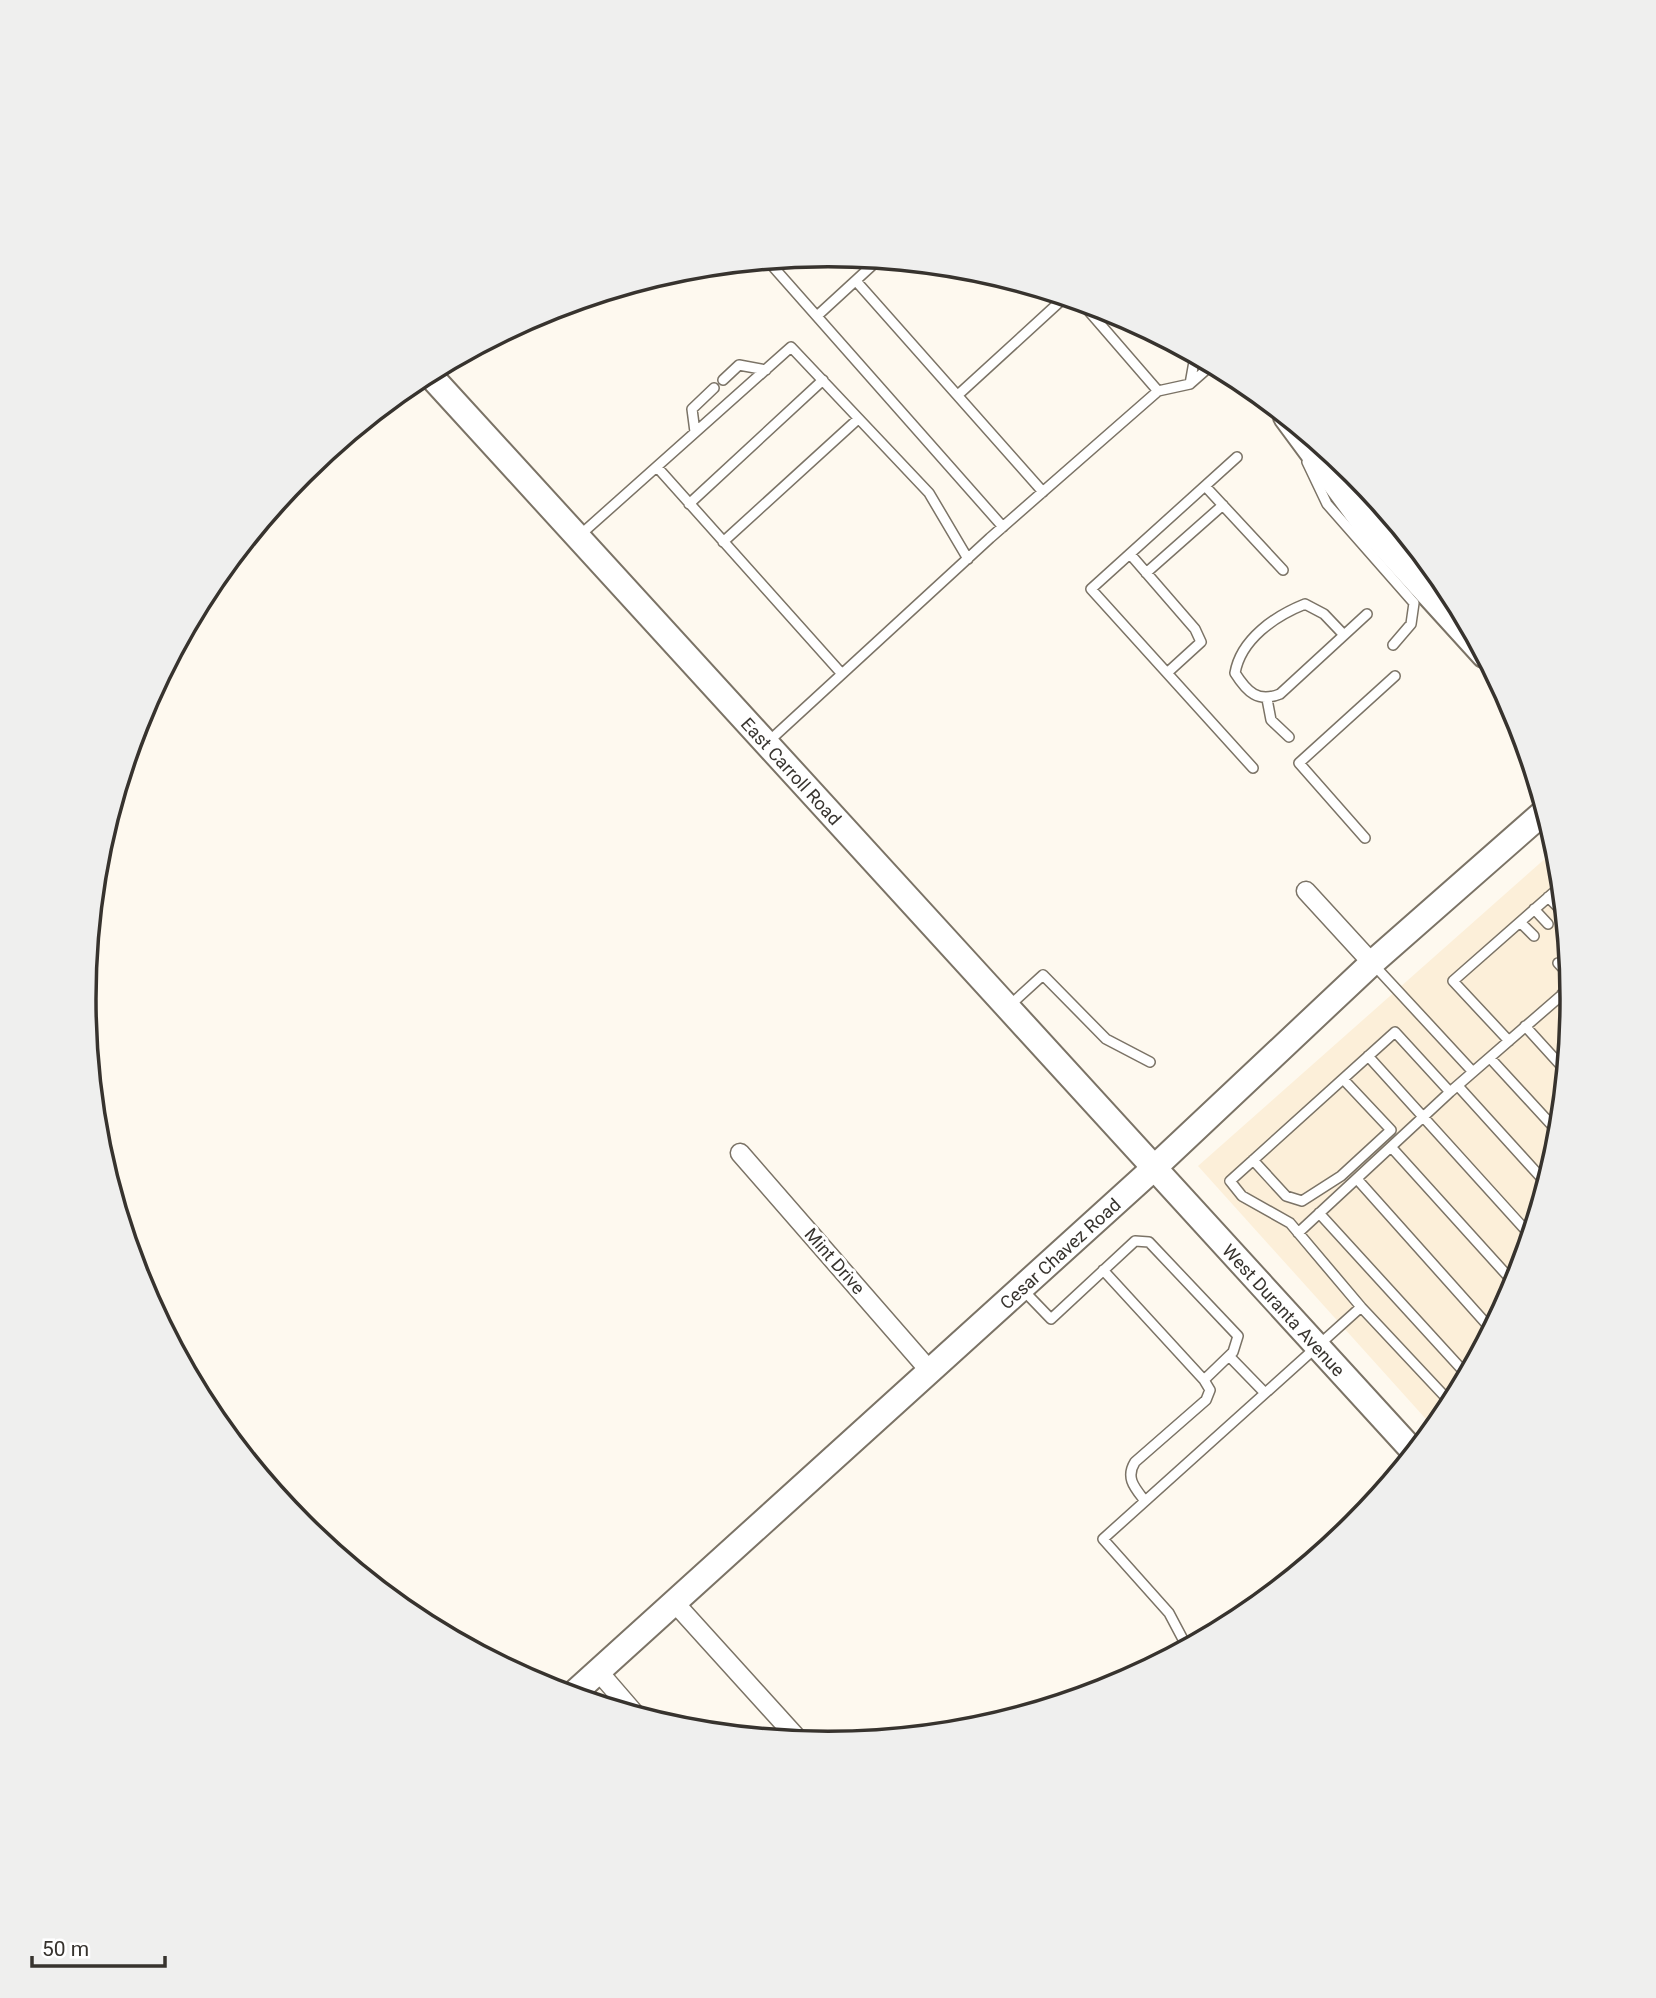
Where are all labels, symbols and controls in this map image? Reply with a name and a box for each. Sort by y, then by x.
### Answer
street label: East Carroll Road [737,713,846,829]
street label: Cesar Chavez Road [995,1193,1124,1313]
street label: Mint Drive [801,1224,869,1298]
street label: West Duranta Avenue [1219,1240,1350,1380]
scale bar [32,1924,164,1968]
text: 50 m [42,1937,89,1961]

